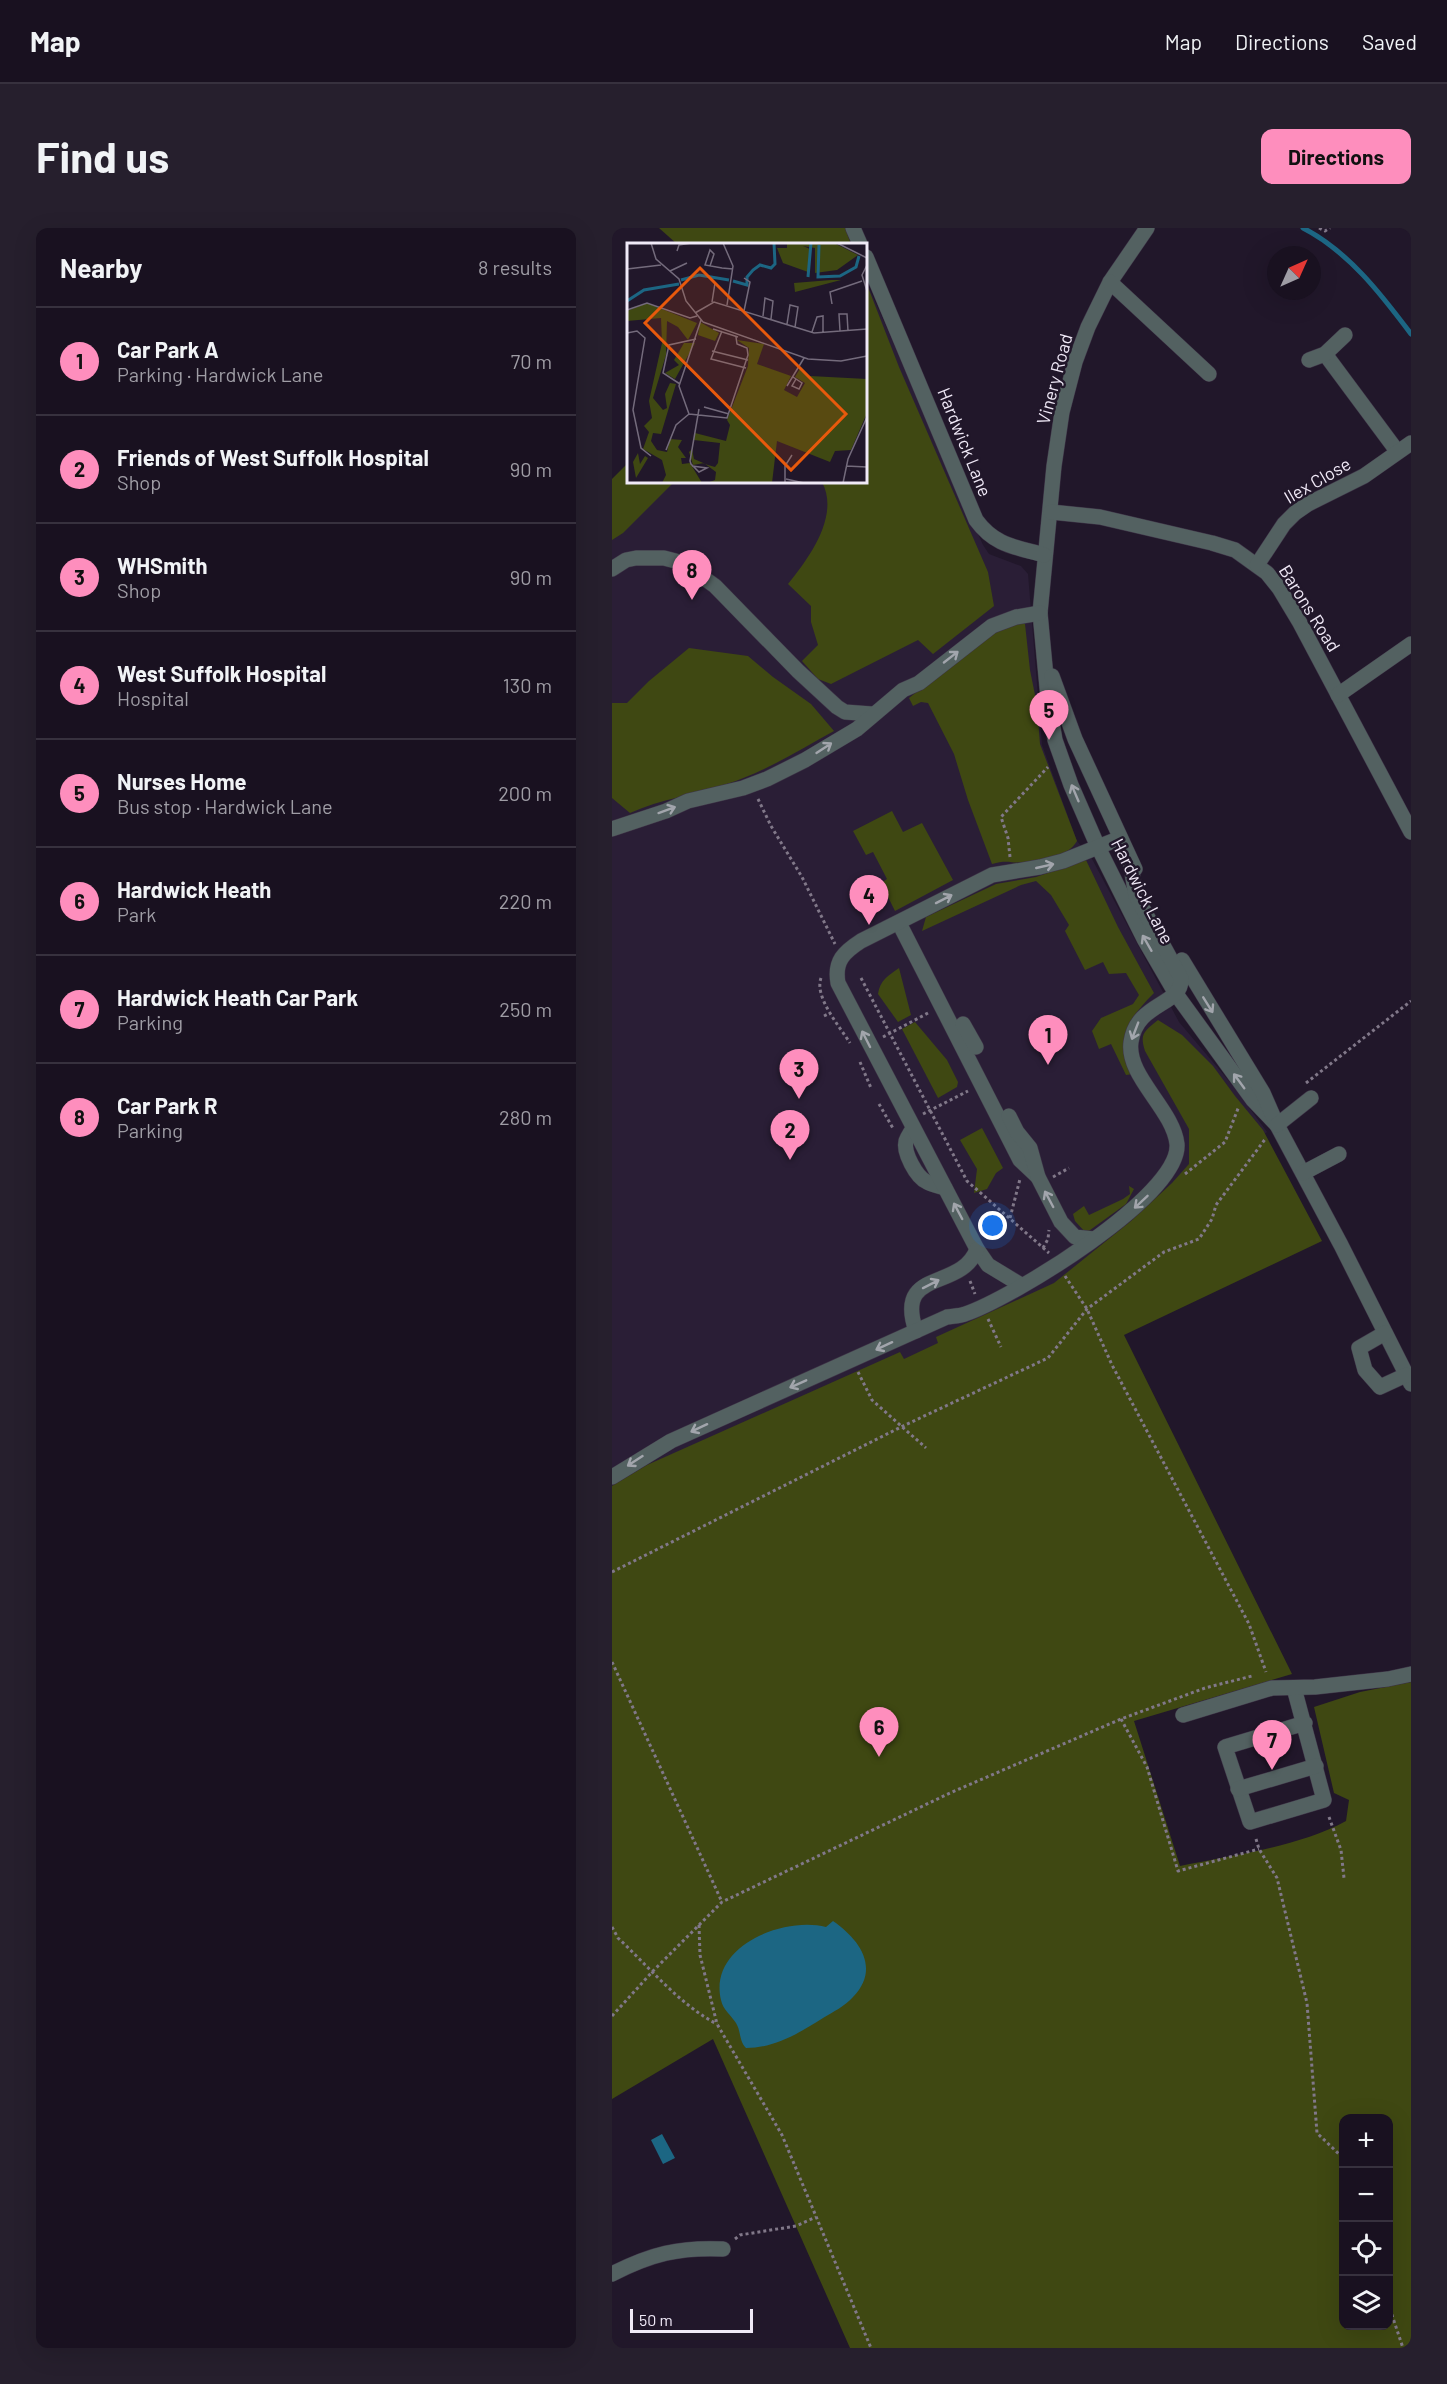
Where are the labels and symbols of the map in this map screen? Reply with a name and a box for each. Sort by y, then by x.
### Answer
inset map [627,243,867,483]
north arrow [1267,246,1321,300]
street label: Vinery Road [1031,331,1077,427]
street label: Hardwick Lane [933,384,997,500]
street label: Ilex Close [1280,452,1354,508]
pin: 8 [672,550,712,600]
street label: Barons Road [1275,560,1345,656]
one-way arrow [943,651,959,664]
pin: 5 [1030,690,1068,740]
one-way arrow [815,742,832,754]
one-way arrow [1069,784,1080,802]
one-way arrow [657,803,676,814]
street label: Hardwick Lane [1107,835,1179,947]
one-way arrow [1035,859,1054,871]
pin: 4 [850,876,888,925]
one-way arrow [935,893,953,904]
one-way arrow [1141,935,1152,953]
one-way arrow [1202,996,1214,1013]
pin: 1 [1028,1016,1068,1065]
one-way arrow [1129,1022,1140,1040]
one-way arrow [860,1030,872,1048]
pin: 3 [780,1050,819,1099]
one-way arrow [1233,1073,1245,1089]
pin: 2 [770,1110,810,1160]
one-way arrow [1043,1191,1054,1209]
one-way arrow [1133,1195,1148,1209]
one-way arrow [951,1203,963,1221]
your location [978,1211,1007,1240]
one-way arrow [921,1277,939,1289]
one-way arrow [876,1341,894,1352]
one-way arrow [790,1379,808,1391]
one-way arrow [691,1423,709,1435]
one-way arrow [627,1455,644,1468]
pin: 6 [860,1708,898,1757]
pin: 7 [1252,1720,1292,1770]
scale bar [630,2306,753,2334]

